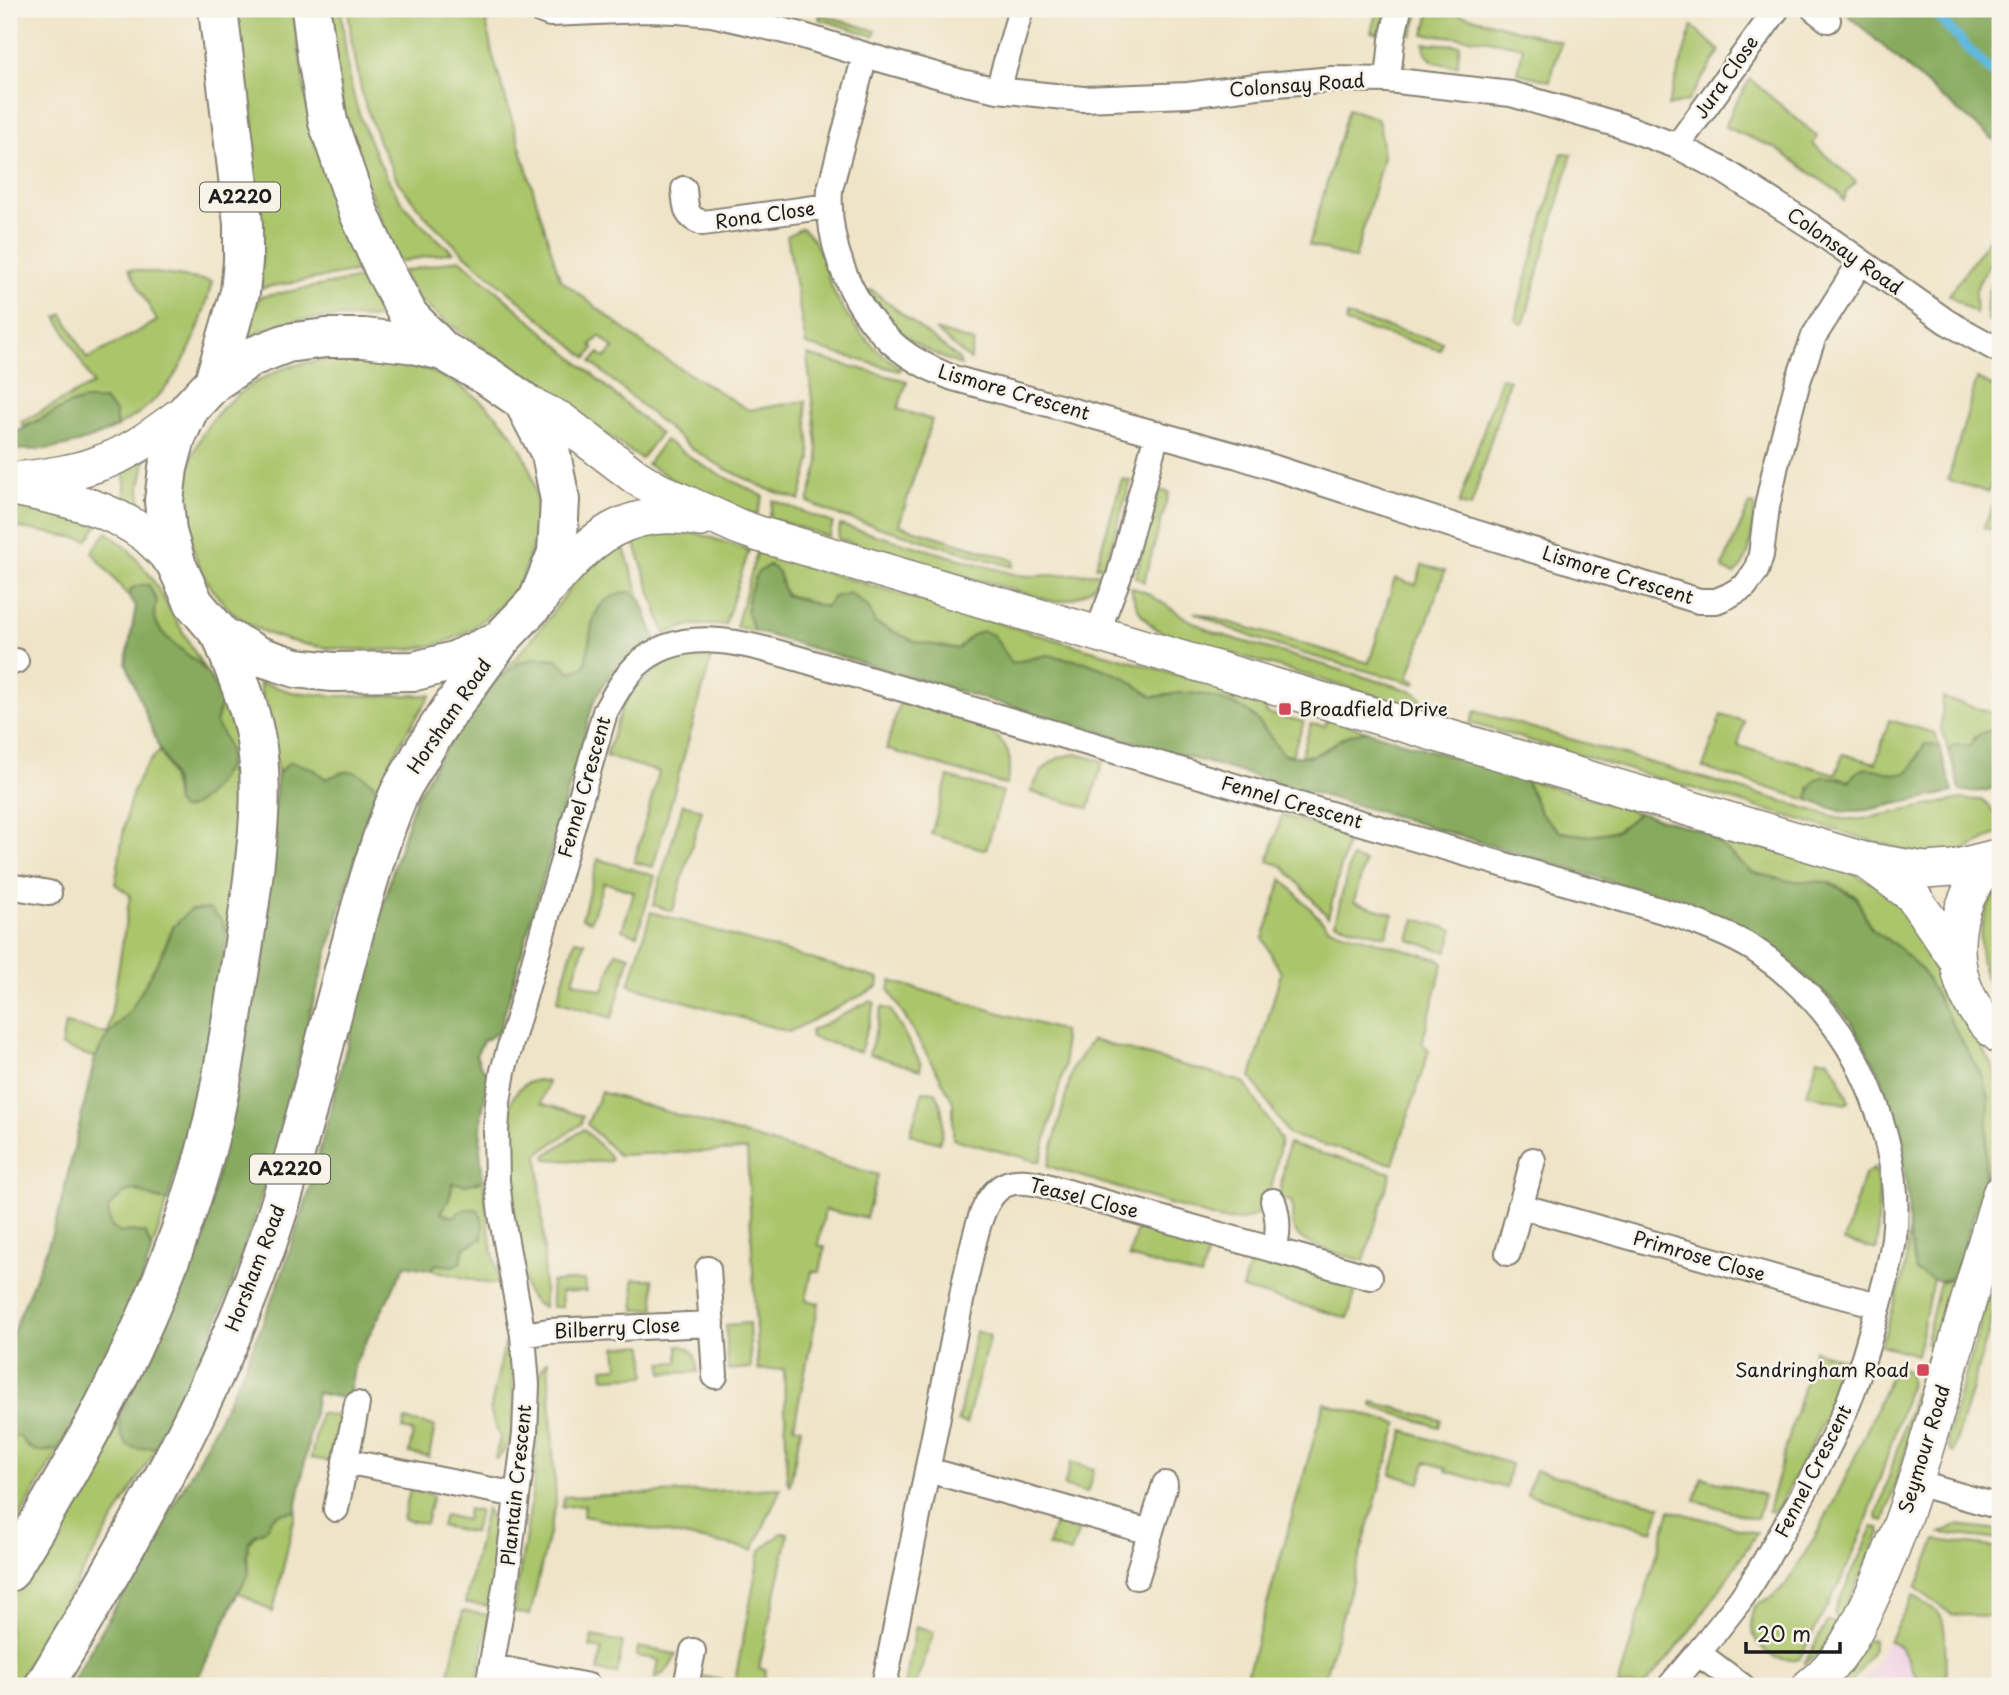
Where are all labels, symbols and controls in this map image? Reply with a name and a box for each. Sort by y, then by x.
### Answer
street label: Jura Close [1686,29,1764,124]
street label: Colonsay Road [1228,65,1366,103]
road number: A2220 [200,182,280,212]
street label: Rona Close [713,193,817,235]
street label: Colonsay Road [1782,200,1909,301]
street label: Lismore Crescent [935,356,1094,426]
street label: Lismore Crescent [1539,538,1697,610]
street label: Horsham Road [399,652,497,779]
place label: Broadfield Drive [1299,694,1448,722]
marker: Broadfield Drive [1277,701,1293,717]
street label: Fennel Crescent [549,713,617,861]
street label: Fennel Crescent [1218,767,1366,835]
road number: A2220 [250,1154,330,1184]
street label: Teasel Close [1027,1170,1142,1224]
street label: Horsham Road [217,1200,291,1335]
street label: Primrose Close [1630,1223,1769,1287]
street label: Bilberry Close [553,1310,681,1344]
place label: Sandringham Road [1735,1355,1909,1383]
marker: Sandringham Road [1915,1362,1931,1378]
street label: Seymour Road [1890,1381,1956,1517]
street label: Fennel Crescent [1767,1399,1858,1542]
street label: Plantain Crescent [493,1403,537,1567]
scale bar [1746,1611,1841,1655]
text: 20 m [1757,1617,1811,1649]

